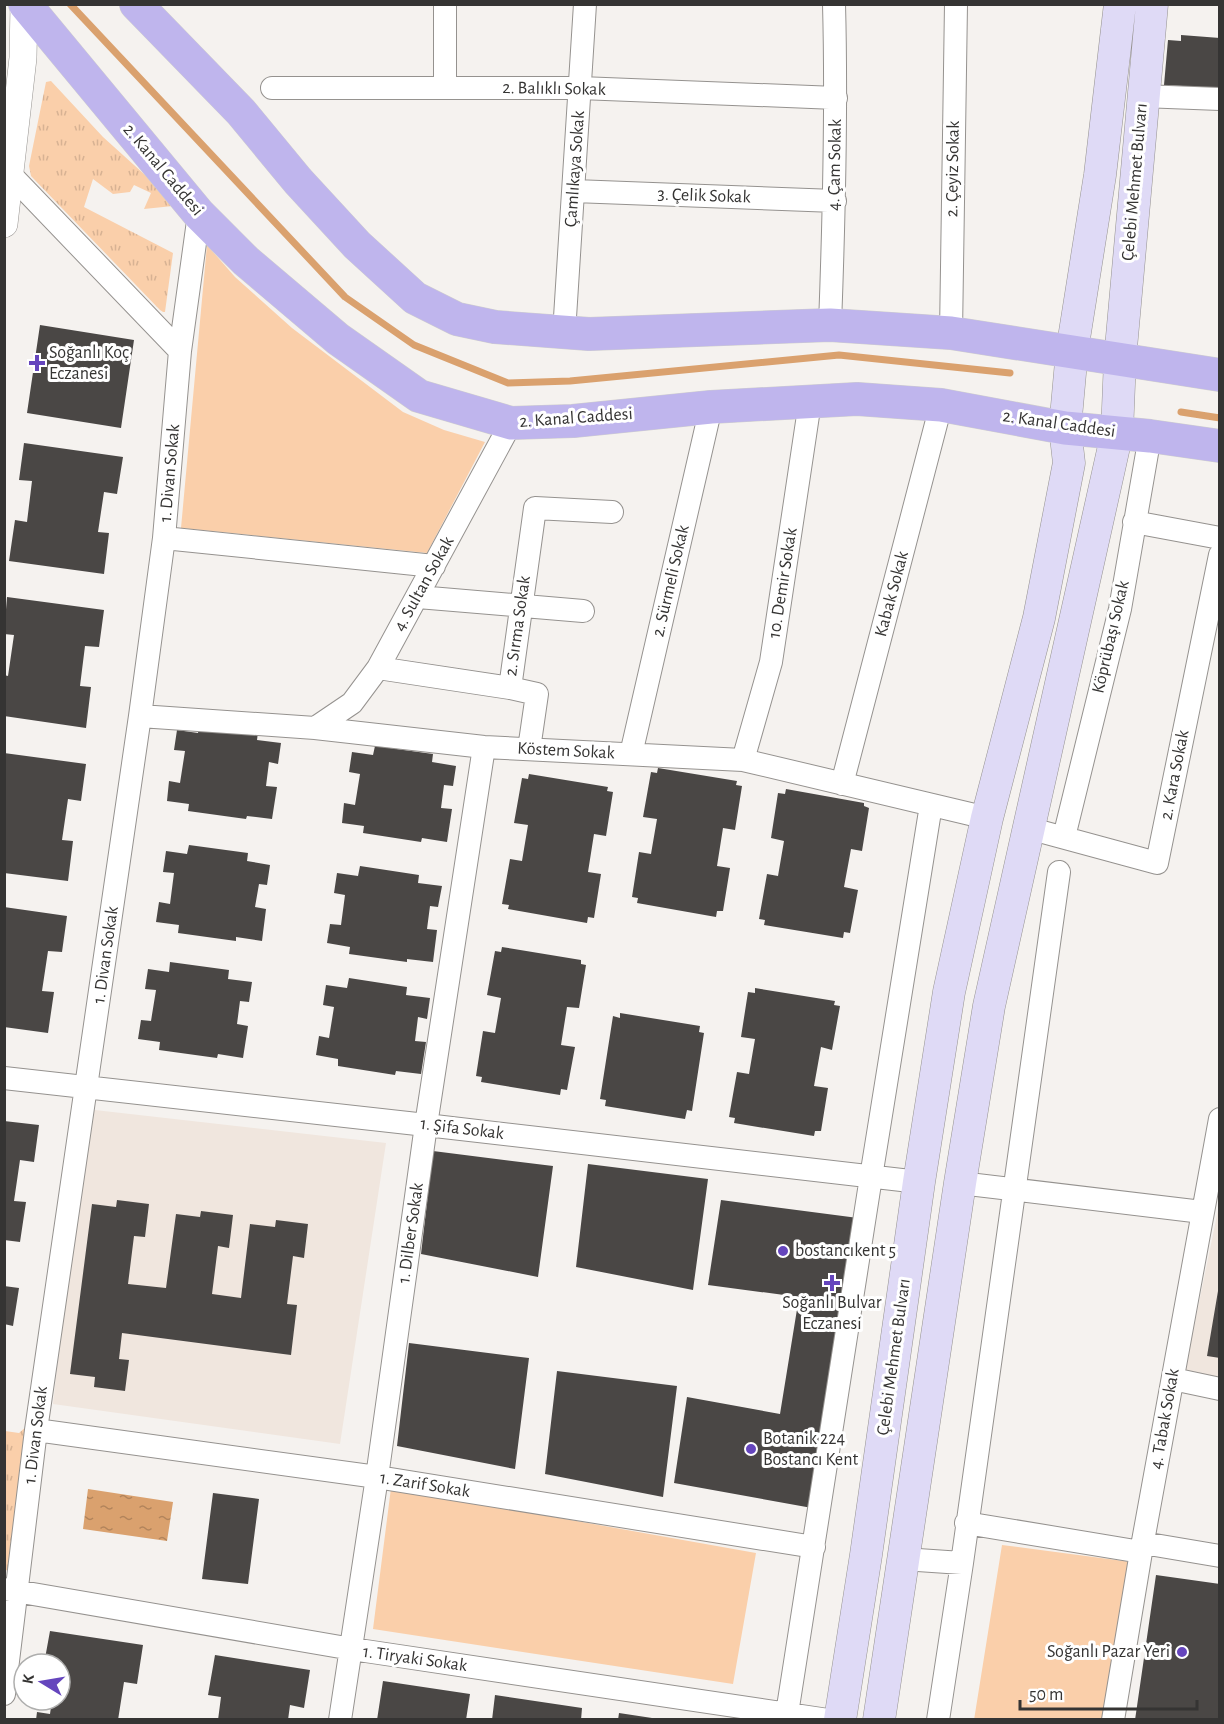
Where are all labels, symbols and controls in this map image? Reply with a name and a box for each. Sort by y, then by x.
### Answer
street label: 2. Balıklı Sokak [502,79,607,99]
street label: Çelebi Mehmet Bulvarı [1119,102,1151,262]
street label: Çamlıkaya Sokak [562,109,588,228]
street label: 4. Çam Sokak [825,118,845,211]
street label: 2. Çeyiz Sokak [943,120,963,217]
street label: 2. Kanal Caddesi [120,121,206,219]
street label: 3. Çelik Sokak [657,185,752,207]
place label: Soğanlı Koç Eczanesi [49,344,129,383]
marker: Soğanlı Koç Eczanesi [30,356,44,370]
street label: 2. Kanal Caddesi [519,405,633,431]
street label: 2. Kanal Caddesi [1001,407,1117,441]
street label: 1. Divan Sokak [157,422,183,523]
street label: 2. Sürmeli Sokak [649,522,693,639]
street label: 10. Demir Sokak [765,526,801,640]
street label: 4. Sultan Sokak [391,533,458,634]
street label: Kabak Sokak [872,548,912,639]
street label: 2. Sırma Sokak [502,574,534,677]
street label: Köprübaşı Sokak [1089,578,1133,695]
street label: 2. Kara Sokak [1157,728,1193,822]
street label: Köstem Sokak [517,739,616,763]
street label: 1. Divan Sokak [90,904,122,1005]
street label: 1. Şifa Sokak [419,1115,506,1143]
street label: 1. Dilber Sokak [395,1181,427,1284]
place label: bostancıkent 5 [795,1242,896,1260]
marker: bostancıkent 5 [776,1244,790,1258]
marker: Soğanlı Bulvar Eczanesi [825,1276,839,1290]
street label: Çelebi Mehmet Bulvarı [874,1277,914,1437]
place label: Soğanlı Bulvar Eczanesi [782,1294,882,1333]
street label: 4. Tabak Sokak [1147,1367,1183,1471]
street label: 1. Divan Sokak [21,1384,51,1485]
place label: Botanik 224 Bostancı Kent [763,1430,858,1469]
marker: Botanik 224 Bostancı Kent [744,1442,758,1456]
street label: 1. Zarif Sokak [379,1469,472,1501]
street label: 1. Tiryaki Sokak [362,1643,469,1675]
place label: Soğanlı Pazar Yeri [1047,1643,1170,1661]
marker: Soğanlı Pazar Yeri [1175,1645,1189,1659]
north arrow [12,1652,72,1712]
text: K [20,1673,37,1685]
scale bar [1020,1673,1197,1711]
text: 50 m [1029,1686,1063,1704]

